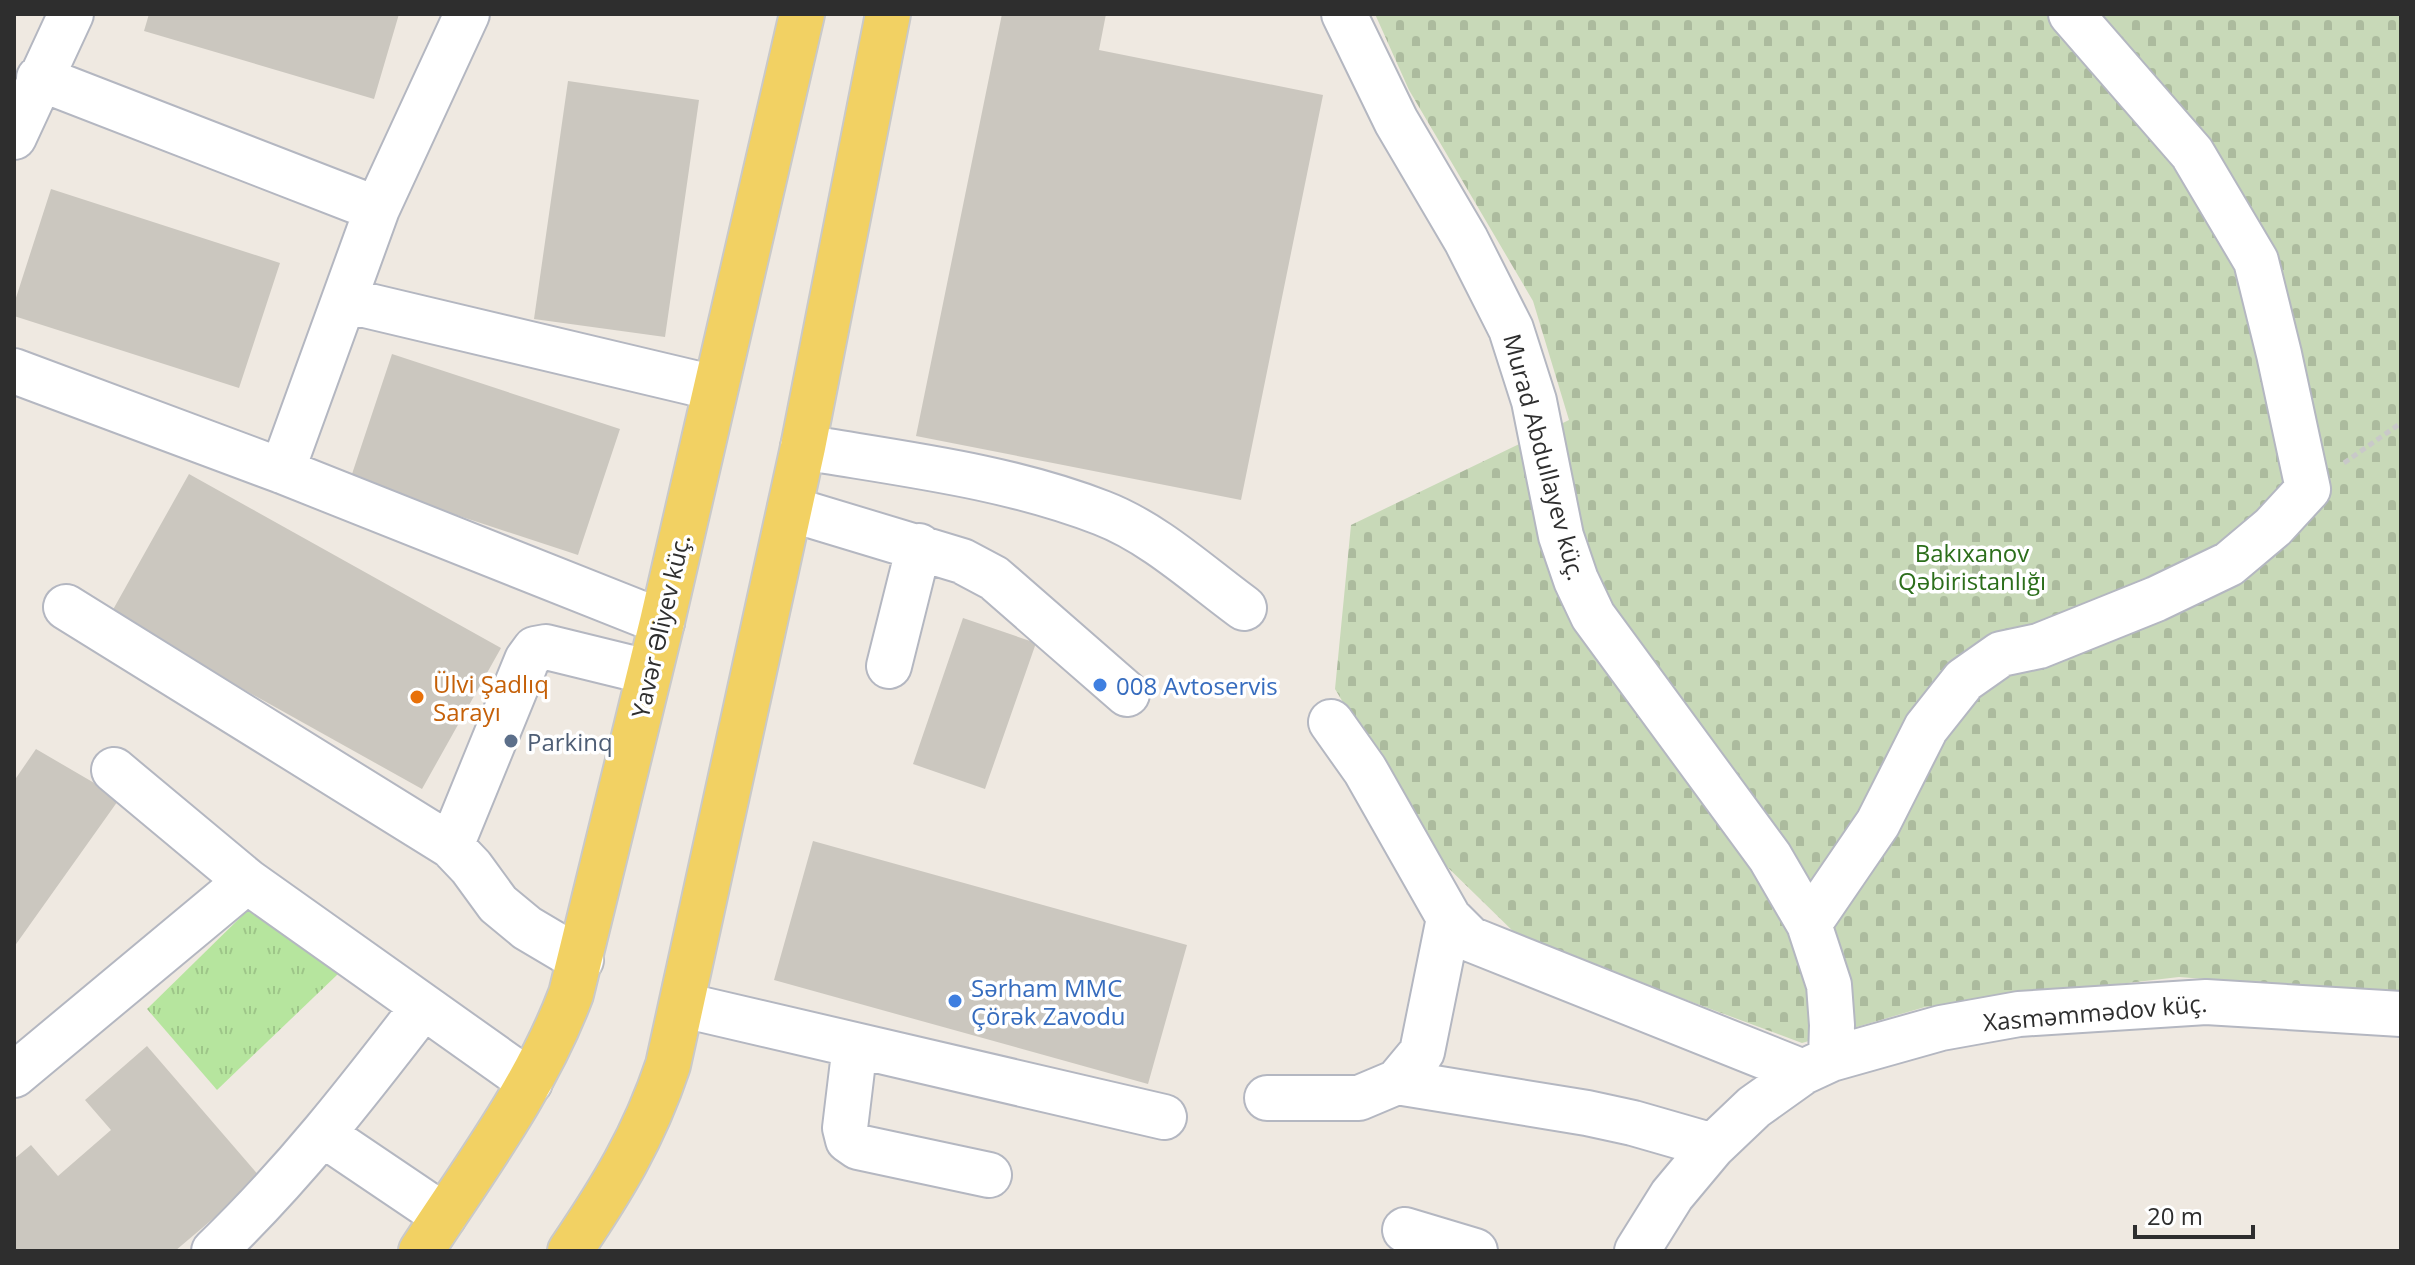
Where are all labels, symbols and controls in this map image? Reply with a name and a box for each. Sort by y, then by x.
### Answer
street label: Murad Abdullayev küç. [1496,330,1594,584]
street label: Yavər Əliyev küç. [623,531,697,721]
park label: Bakıxanov Qəbiristanlığı [1898,536,2046,597]
place label: Ülvi Şadlıq Sarayı [433,667,549,728]
place label: 008 Avtoservis [1116,669,1278,702]
marker: 008 Avtoservis [1091,676,1109,694]
marker: Ülvi Şadlıq Sarayı [408,688,426,706]
place label: Parkinq [527,725,613,758]
marker: Parkinq [502,732,520,750]
place label: Sərham MMC Çörək Zavodu [971,971,1126,1032]
street label: Xasməmmədov küç. [1982,986,2208,1038]
marker: Sərham MMC Çörək Zavodu [946,992,964,1010]
scale bar [2135,1189,2253,1239]
text: 20 m [2147,1199,2203,1232]

